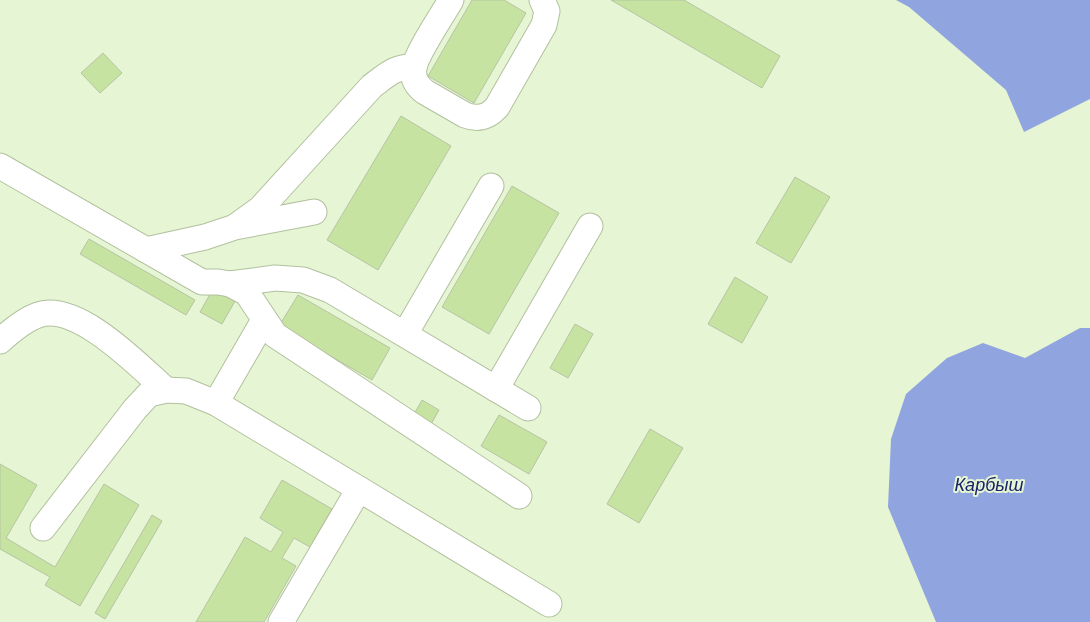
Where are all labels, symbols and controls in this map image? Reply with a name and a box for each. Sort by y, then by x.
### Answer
water label: Карбыш [955,473,1024,495]

